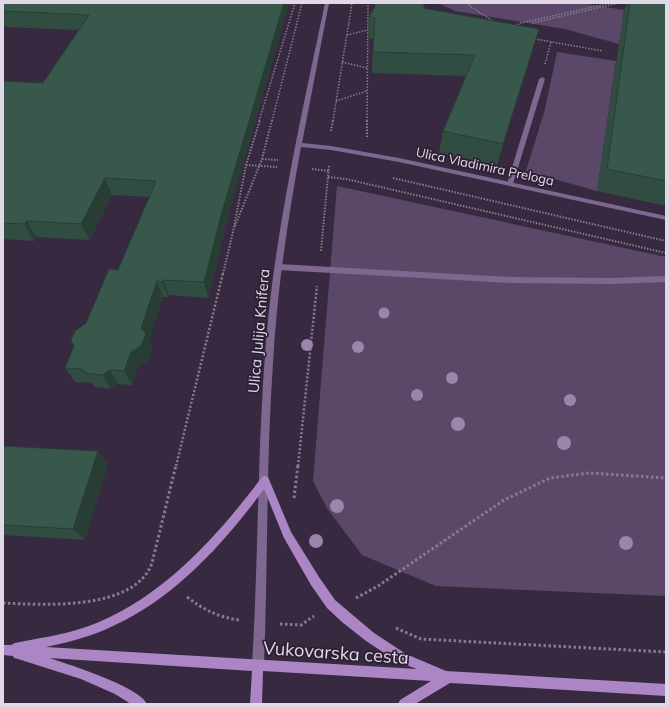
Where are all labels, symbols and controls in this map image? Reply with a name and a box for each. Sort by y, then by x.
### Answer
street label: Ulica Vladimira Preloga [415,144,555,188]
street label: Ulica Julija Knifera [244,268,273,394]
street label: Vukovarska cesta [262,636,410,669]

